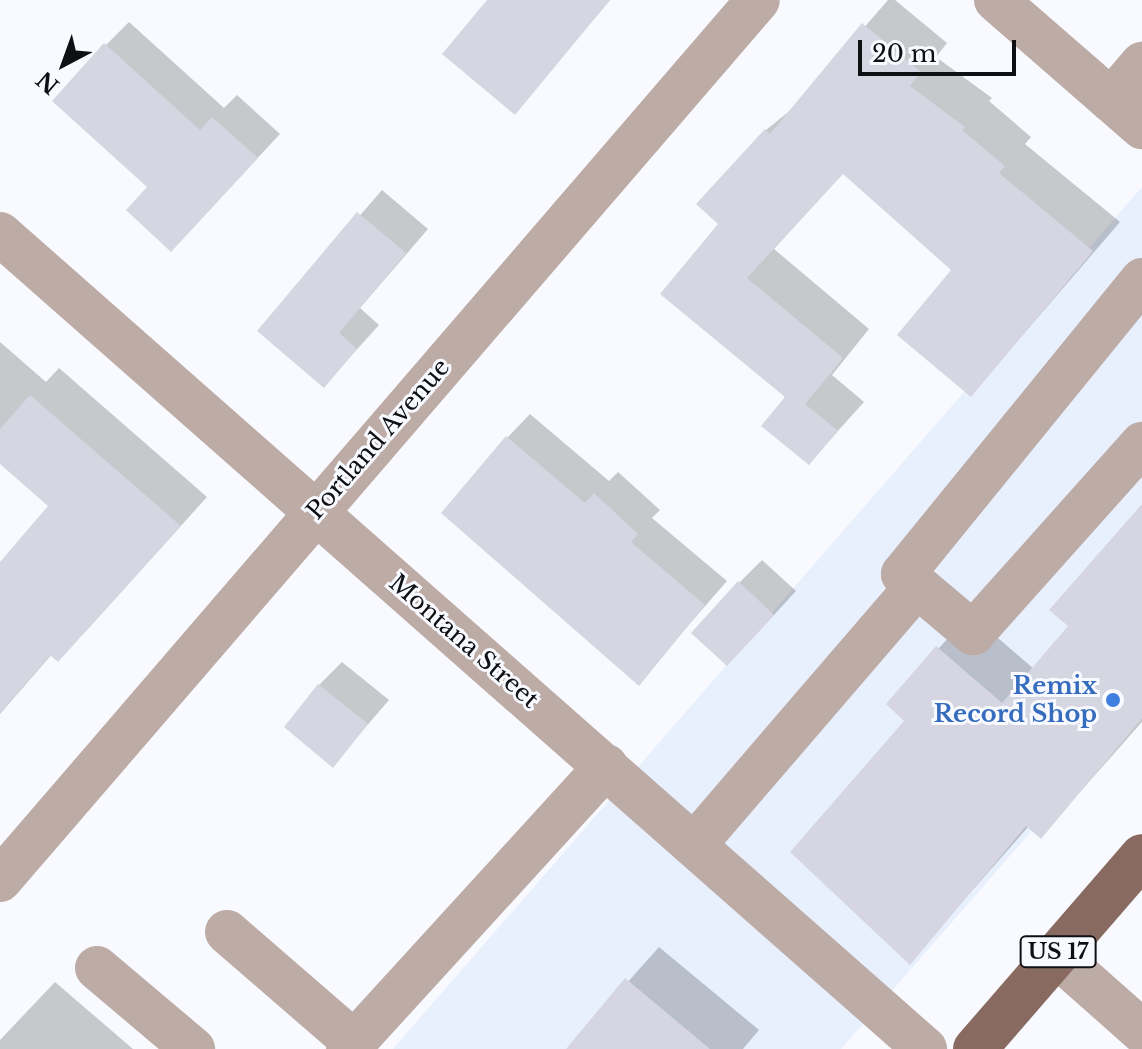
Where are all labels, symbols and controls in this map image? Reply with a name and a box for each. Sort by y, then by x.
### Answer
north arrow [24,24,104,104]
scale bar [862,24,1020,74]
text: 20 m [872,39,937,68]
text: N [31,66,65,99]
street label: Portland Avenue [300,353,456,525]
street label: Montana Street [383,568,545,714]
place label: Remix Record Shop [934,672,1097,728]
marker: Remix Record Shop [1104,691,1122,709]
road number: US 17 [1018,934,1098,970]

